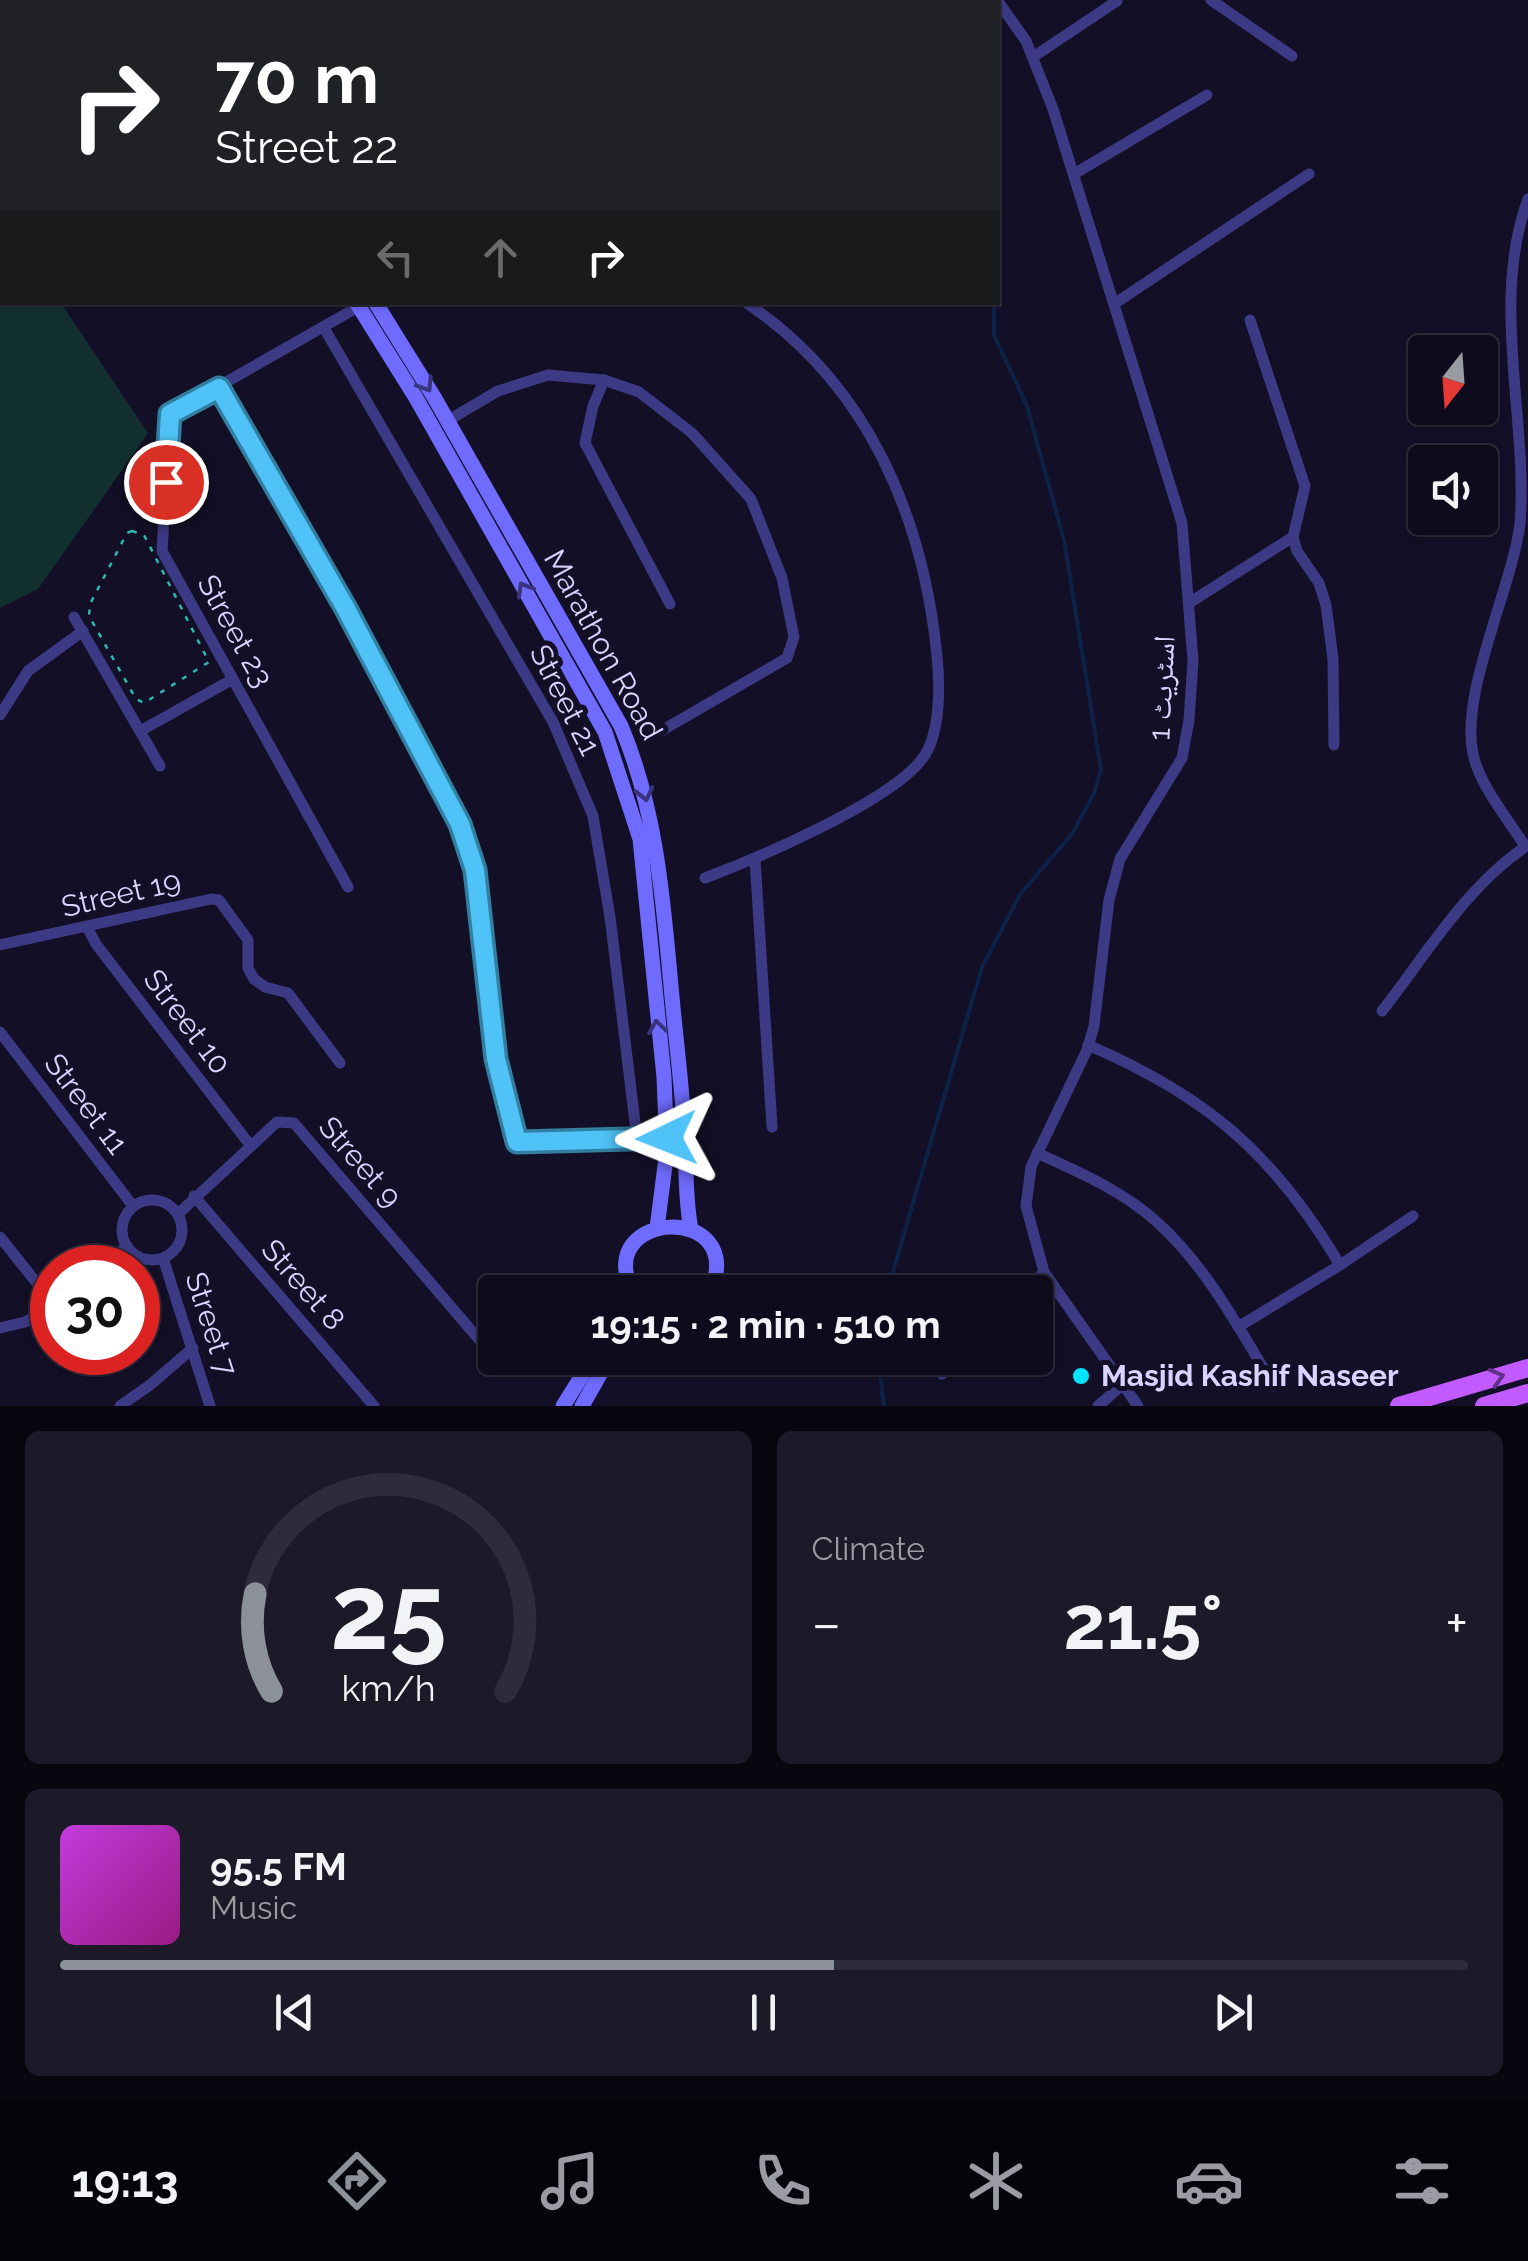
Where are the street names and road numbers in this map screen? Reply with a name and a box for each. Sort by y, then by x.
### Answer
street label: Marathon Road [537,544,670,746]
street label: Street 23 [190,569,280,693]
street label: اسٹریٹ 1 [1141,635,1182,741]
street label: Street 21 [523,639,608,761]
street label: Street 19 [58,863,184,924]
street label: Street 10 [137,962,238,1081]
street label: Street 11 [37,1047,136,1161]
street label: Street 9 [312,1109,409,1214]
street label: Street 8 [255,1232,352,1337]
street label: Street 7 [178,1268,245,1380]

